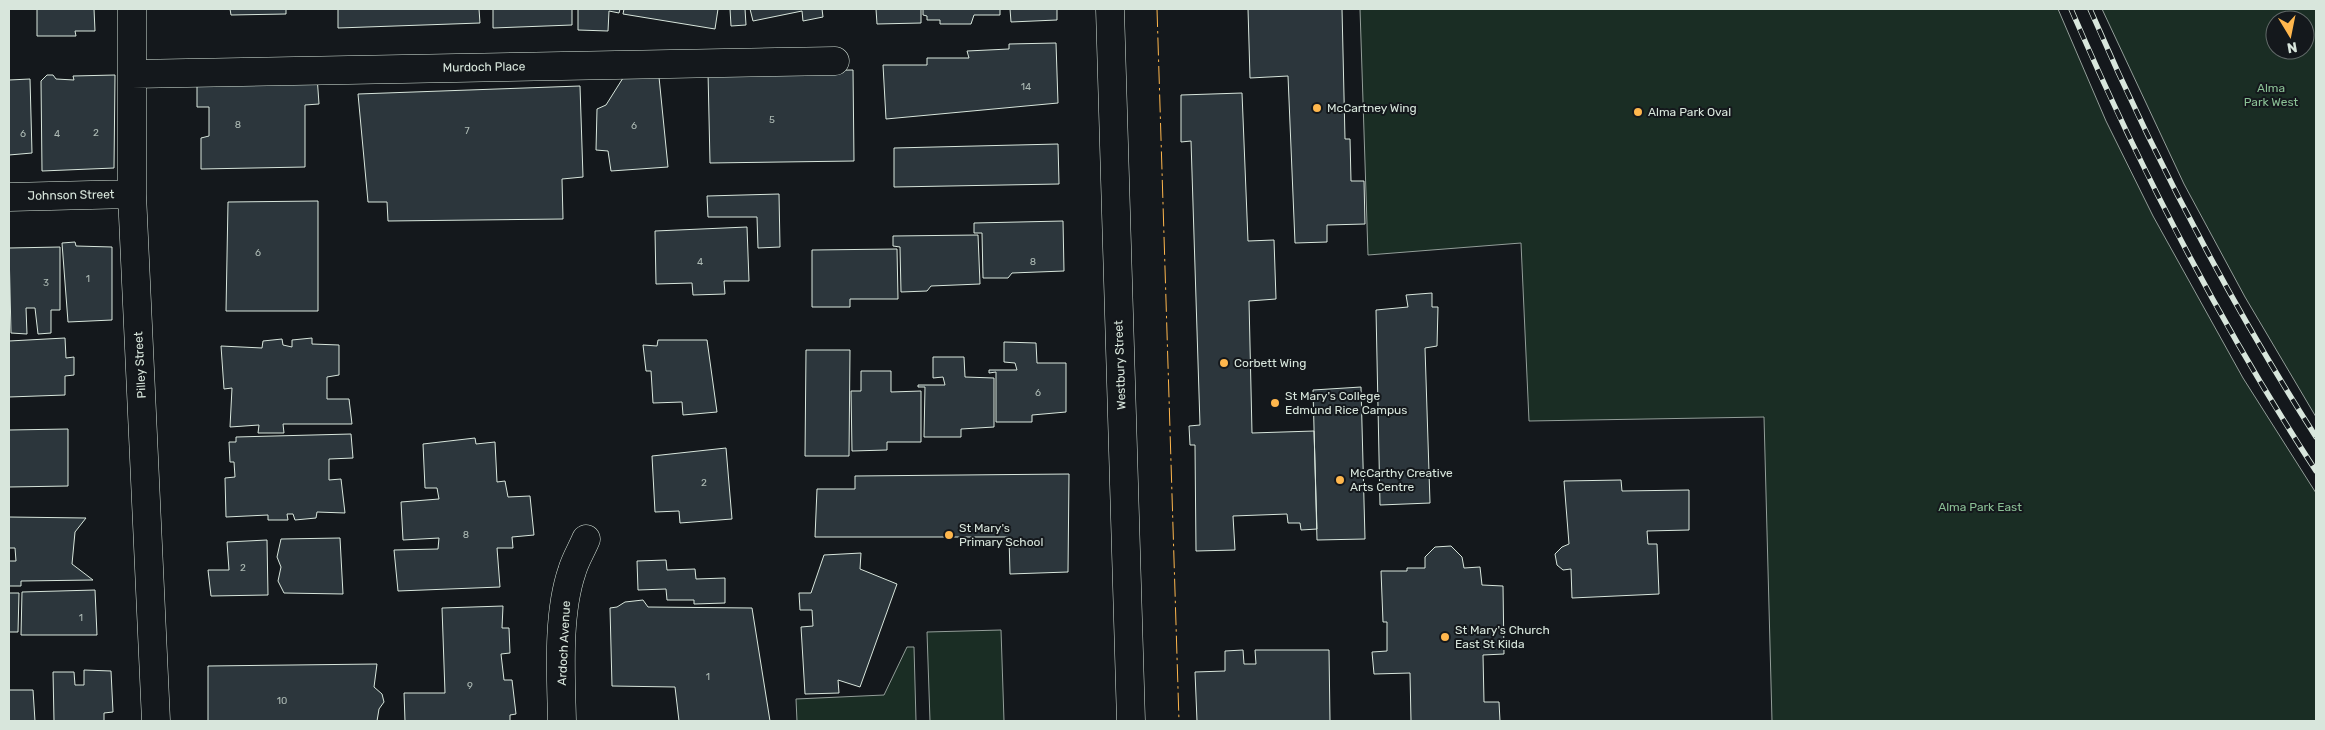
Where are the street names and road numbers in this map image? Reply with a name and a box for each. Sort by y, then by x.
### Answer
street label: Murdoch Place [443,59,526,75]
street label: Johnson Street [27,187,115,203]
street label: Westbury Street [1111,320,1129,410]
street label: Pilley Street [131,331,149,399]
street label: Ardoch Avenue [555,600,573,686]

